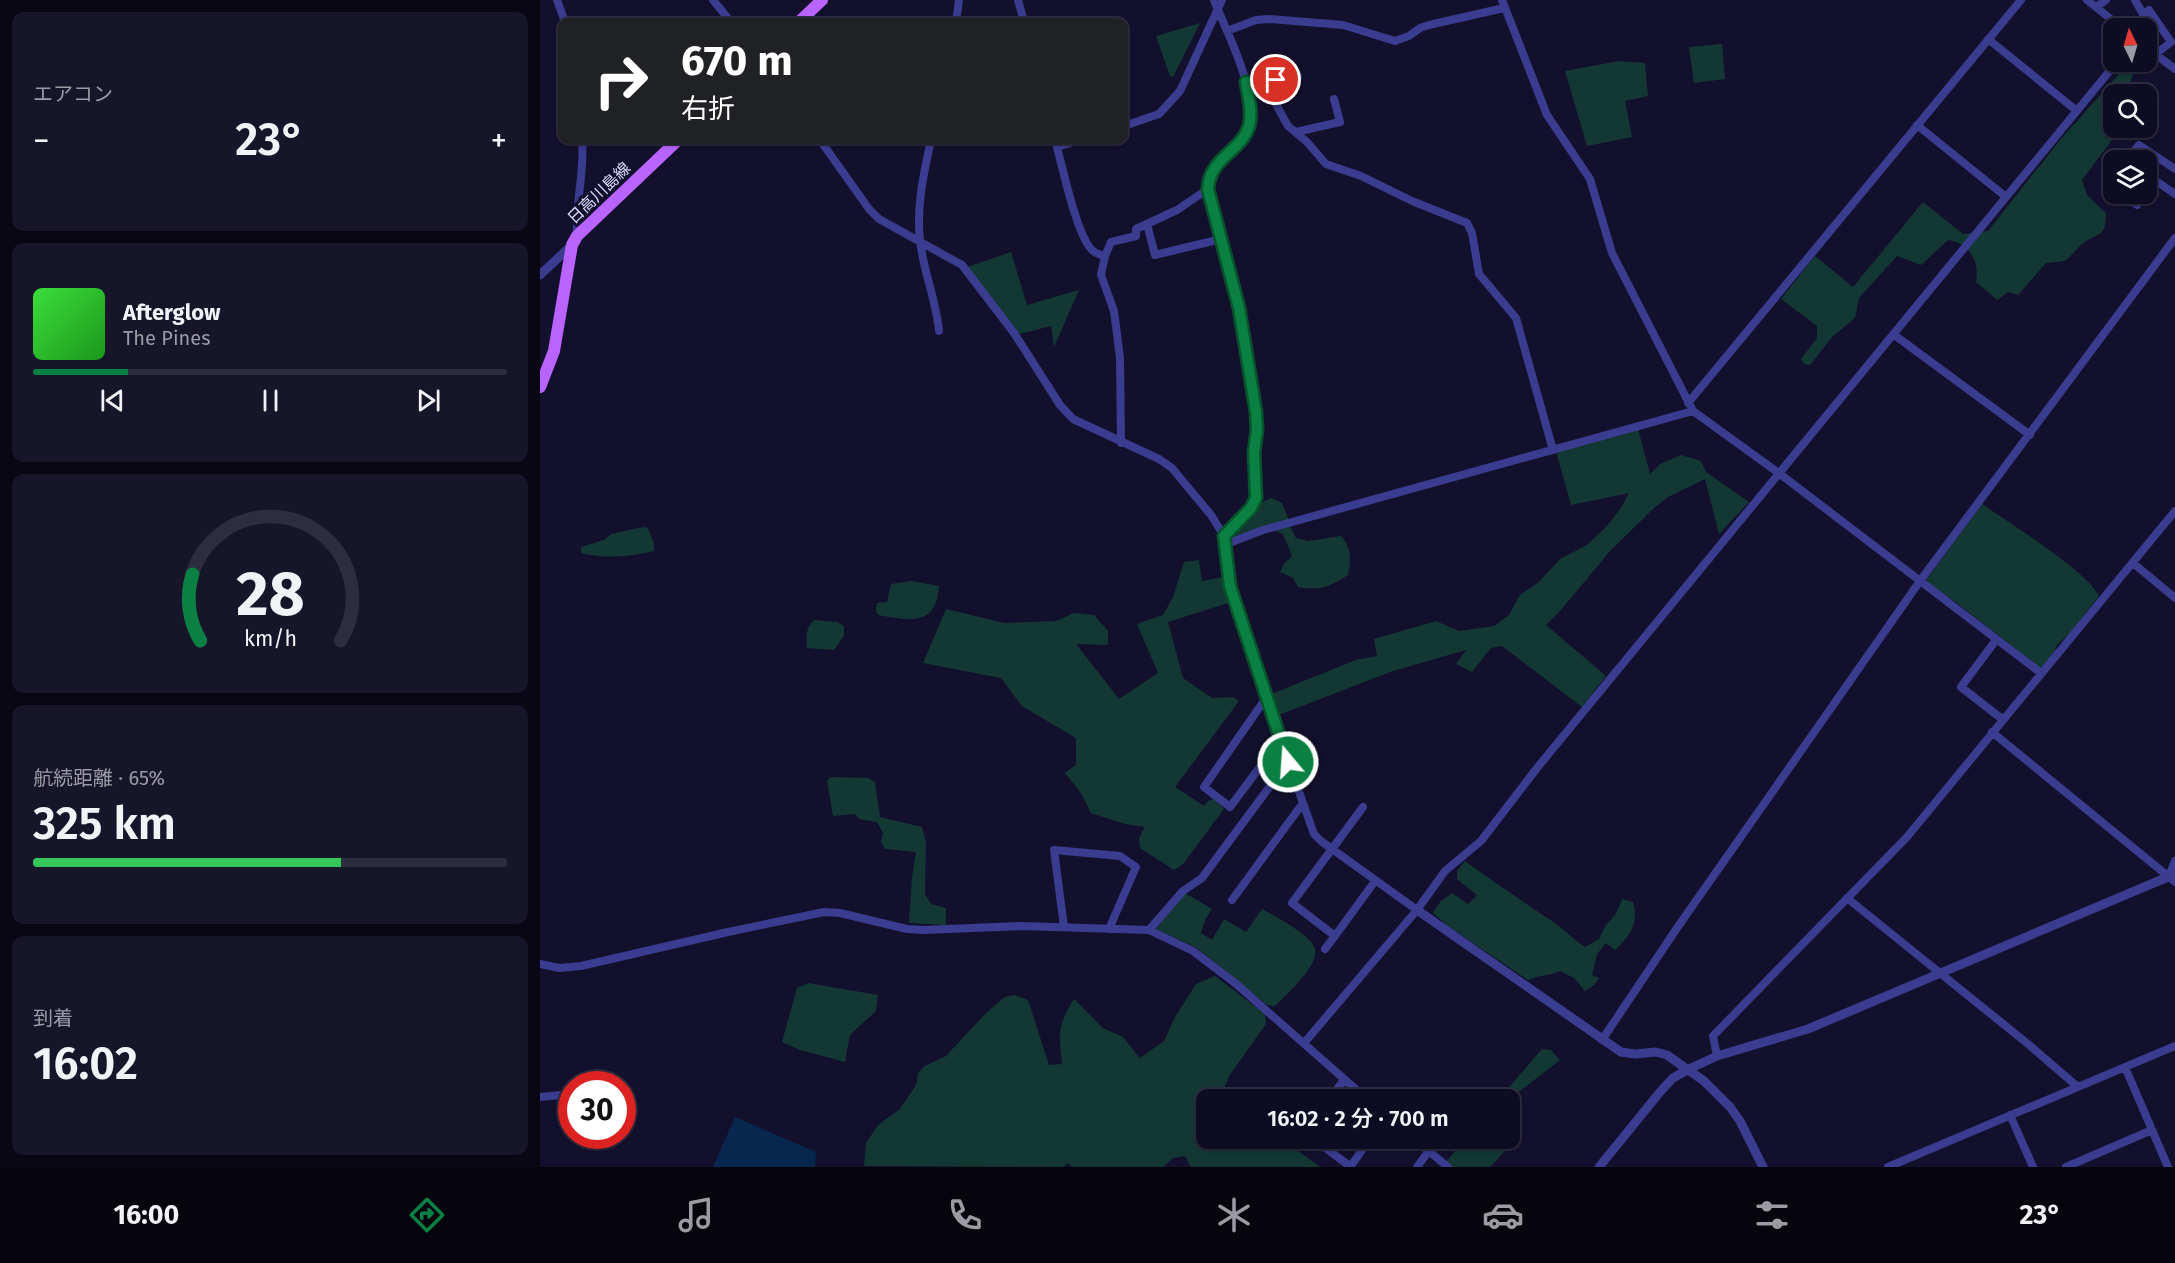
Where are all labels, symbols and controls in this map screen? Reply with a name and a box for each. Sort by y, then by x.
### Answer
north arrow [2103,18,2157,72]
map controls [2103,18,2157,204]
text: 670 m [681,36,793,86]
icon: right [582,42,660,120]
pin [1250,54,1301,105]
icon: arrive [1259,63,1292,96]
text: エアコン [33,82,113,106]
button: search [2103,84,2157,138]
text: 右折 [681,93,735,125]
text: 23° [235,113,305,167]
text: − [33,121,50,161]
text: + [491,121,507,161]
button: layers [2103,150,2157,204]
street label: 日高川島線 [564,158,634,228]
text: Afterglow [123,299,220,326]
text: The Pines [123,326,210,350]
icon: previous [96,384,129,417]
icon: pause [254,384,287,417]
icon: next [412,384,445,417]
text: 28 [236,557,304,632]
text: km/h [243,626,297,652]
position arrow [1256,730,1320,794]
text: 航続距離 · 65% [33,766,165,790]
text: 325 km [33,797,176,851]
text: 到着 [33,1006,73,1030]
text: 16:02 [33,1037,138,1091]
speed limit sign: 30 [558,1071,636,1149]
text: 16:02 · 2 分 · 700 m [1267,1105,1449,1132]
icon: directions [406,1194,448,1236]
icon: music [675,1194,717,1236]
icon: phone [944,1194,986,1236]
icon: climate [1213,1194,1255,1236]
icon: car [1482,1194,1524,1236]
icon: filters [1751,1194,1793,1236]
text: 16:00 [113,1199,179,1231]
text: 23° [2020,1199,2061,1231]

